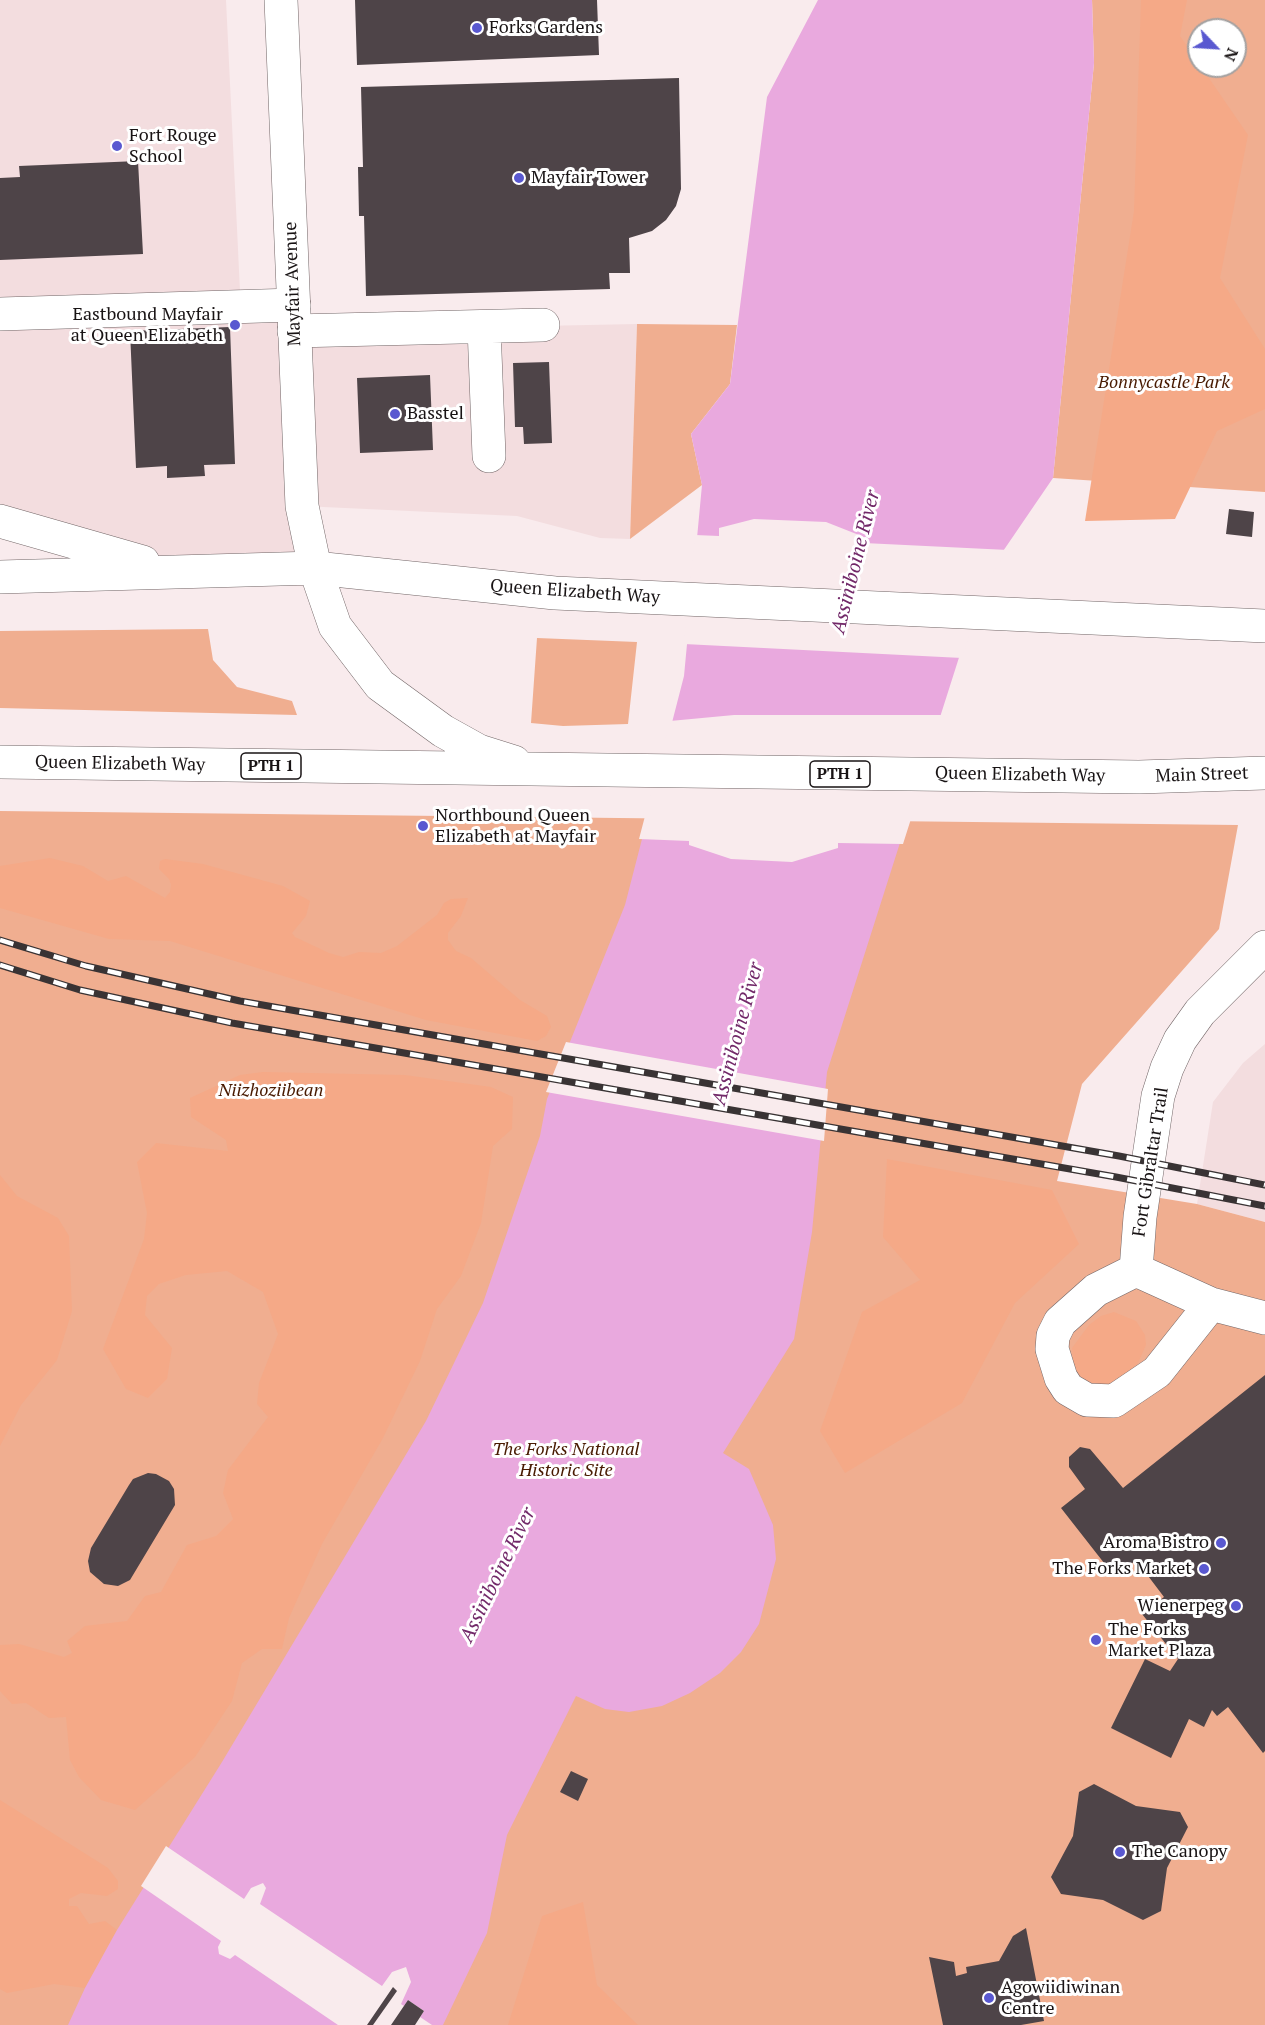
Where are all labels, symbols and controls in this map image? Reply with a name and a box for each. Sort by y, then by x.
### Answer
place label: Forks Gardens [489,17,603,39]
north arrow [1187,18,1247,78]
marker: Forks Gardens [470,21,484,35]
text: N [1219,45,1244,65]
place label: Fort Rouge School [129,125,217,168]
marker: Fort Rouge School [110,139,124,153]
place label: Mayfair Tower [531,167,645,189]
marker: Mayfair Tower [512,171,526,185]
street label: Mayfair Avenue [280,221,306,347]
place label: Eastbound Mayfair at Queen Elizabeth [71,304,223,346]
marker: Eastbound Mayfair at Queen Elizabeth [228,318,242,332]
park label: Bonnycastle Park [1098,372,1230,394]
place label: Basstel [407,403,464,425]
marker: Basstel [388,407,402,421]
water label: Assiniboine River [827,488,885,636]
street label: Queen Elizabeth Way [489,575,661,609]
street label: Queen Elizabeth Way [35,752,205,776]
road number: PTH 1 [241,753,301,779]
road number: PTH 1 [810,761,870,787]
street label: Queen Elizabeth Way [935,763,1105,787]
street label: Main Street [1155,763,1249,787]
place label: Northbound Queen Elizabeth at Mayfair [435,805,596,848]
marker: Northbound Queen Elizabeth at Mayfair [416,819,430,833]
water label: Assiniboine River [707,960,769,1108]
park label: Niizhoziibean [219,1080,323,1102]
street label: Fort Gibraltar Trail [1129,1086,1173,1238]
park label: The Forks National Historic Site [492,1439,640,1482]
water label: Assiniboine River [455,1504,541,1646]
place label: Aroma Bistro [1103,1532,1209,1554]
marker: Aroma Bistro [1214,1536,1228,1550]
place label: The Forks Market [1052,1558,1192,1580]
marker: The Forks Market [1197,1562,1211,1576]
place label: Wienerpeg [1137,1595,1224,1617]
marker: Wienerpeg [1229,1599,1243,1613]
place label: The Forks Market Plaza [1108,1619,1212,1662]
marker: The Forks Market Plaza [1089,1633,1103,1647]
place label: The Canopy [1132,1841,1227,1863]
marker: The Canopy [1113,1845,1127,1859]
place label: Agowiidiwinan Centre [1001,1977,1120,2020]
marker: Agowiidiwinan Centre [982,1991,996,2005]

